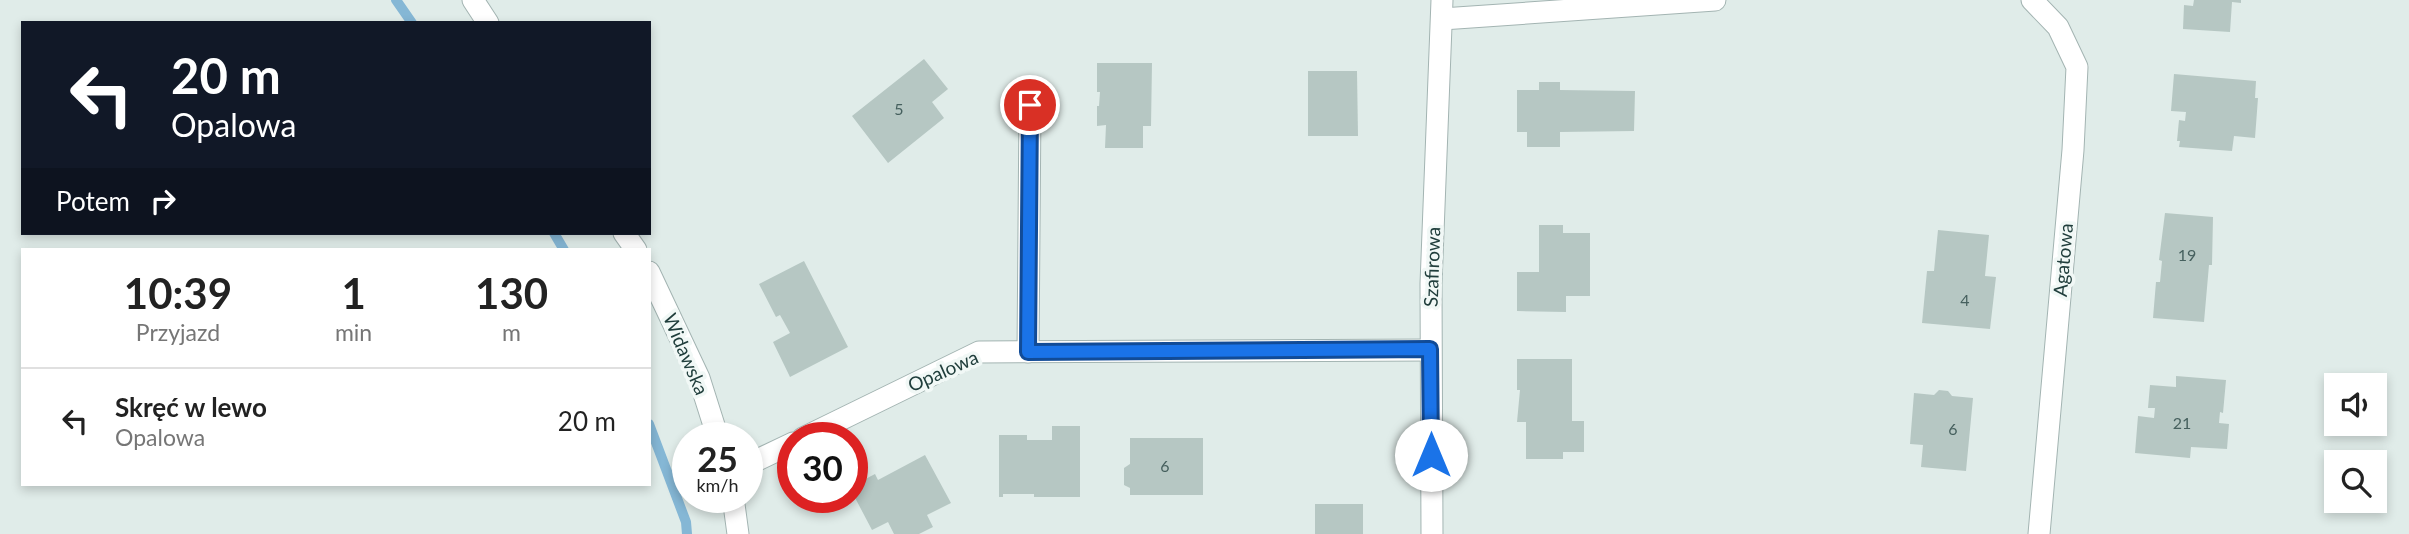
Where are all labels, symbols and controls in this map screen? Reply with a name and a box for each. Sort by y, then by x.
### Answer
text: 20 m [171,46,281,104]
icon: left [56,49,147,140]
pin [1000,75,1060,135]
icon: arrive [1011,86,1049,124]
house number: 5 [894,99,904,118]
text: Opalowa [171,105,296,144]
icon: right [144,182,182,220]
text: Potem [56,185,130,217]
street label: Agatowa [2048,222,2077,298]
street label: Szafirowa [1419,227,1444,307]
house number: 19 [2178,245,2196,264]
text: 10:39 [124,268,232,318]
text: 1 [341,268,366,318]
text: 130 [475,268,548,318]
house number: 4 [1960,290,1970,309]
street label: Widawska [659,310,714,398]
text: Przyjazd [136,318,220,346]
text: min [335,318,372,346]
text: m [502,318,521,346]
street label: Opalowa [904,345,981,396]
map controls [2324,373,2387,513]
button: sound [2324,373,2387,436]
text: Skręć w lewo [115,391,267,423]
icon: left [56,402,94,440]
text: 20 m [558,405,616,437]
house number: 21 [2173,413,2191,432]
position arrow [1394,418,1468,492]
house number: 6 [1948,419,1958,438]
speed limit sign: 30 [777,422,868,513]
text: Opalowa [115,423,205,451]
text: 25 [697,437,738,479]
button: search [2324,450,2387,513]
house number: 6 [1160,456,1170,475]
text: km/h [696,474,739,496]

